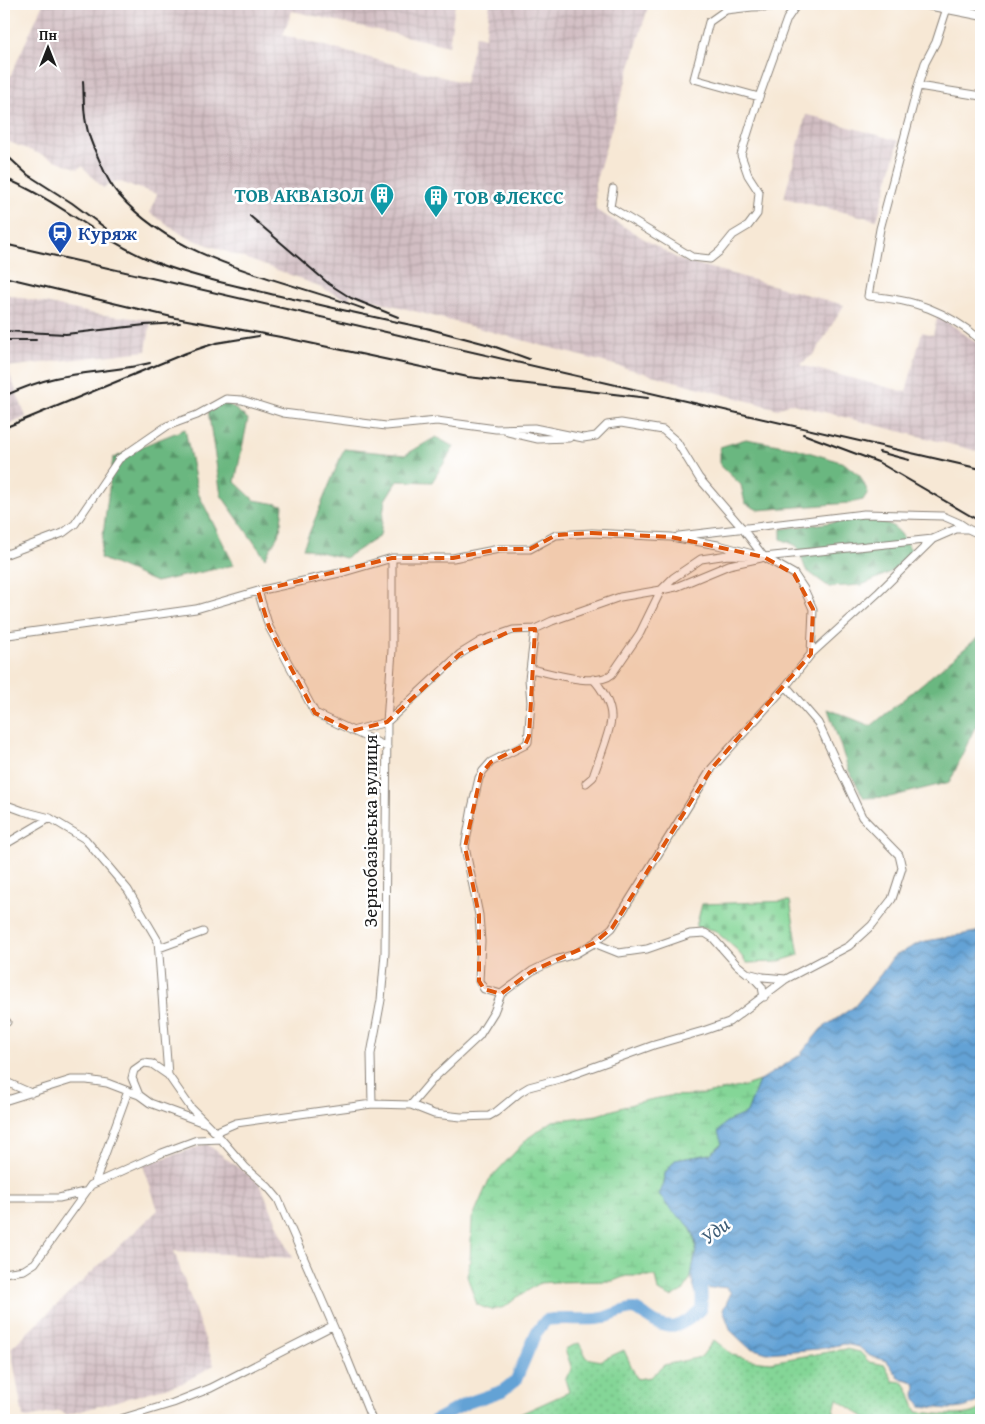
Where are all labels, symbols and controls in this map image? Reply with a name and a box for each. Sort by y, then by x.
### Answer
north arrow [22,22,72,72]
text: Пн [39,25,57,45]
place label: ТОВ АКВАІЗОЛ [234,181,364,209]
building icon: ТОВ АКВАІЗОЛ [369,182,395,216]
place label: ТОВ ФЛЄКСС [454,183,564,211]
building icon: ТОВ ФЛЄКСС [423,184,449,218]
place label: Куряж [78,219,138,247]
station icon: Куряж [47,220,73,254]
street label: Зернобазівська вулиця [356,734,384,928]
water label: Уди [694,1209,736,1251]

